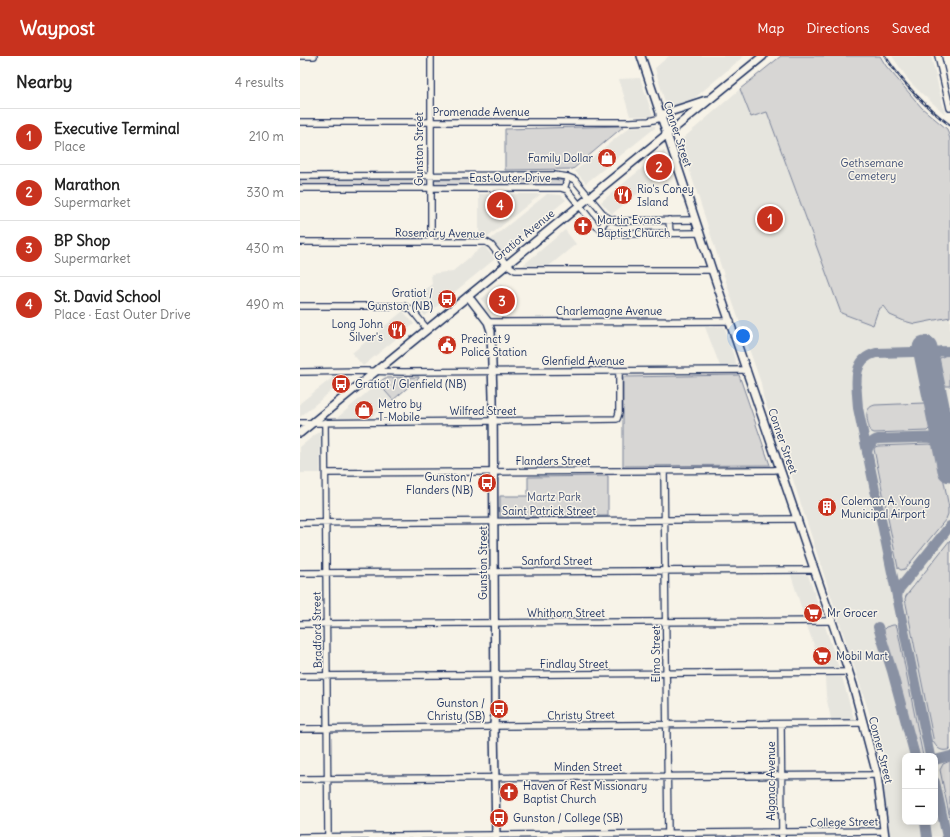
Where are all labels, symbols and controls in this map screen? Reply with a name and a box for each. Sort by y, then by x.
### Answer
text: Waypost [20,16,95,40]
text: Map [757,19,784,37]
text: Directions [806,19,870,37]
text: Saved [892,19,930,37]
text: Nearby [16,71,72,93]
text: 4 results [235,74,284,91]
street label: Conner Street [661,99,695,169]
street label: Promenade Avenue [432,105,530,119]
street label: Gunston Street [412,112,426,186]
text: Executive Terminal [54,119,180,138]
text: 1 [26,128,32,145]
text: 210 m [249,128,284,145]
text: Place [54,138,85,155]
shop icon: Family Dollar [596,147,618,169]
place label: Family Dollar [528,151,594,165]
pin: 2 [646,152,672,182]
park label: Gethsemane Cemetery [840,156,904,183]
street label: East Outer Drive [469,171,551,185]
text: Marathon [54,175,120,194]
place label: Rio's Coney Island [637,182,694,209]
text: 2 [25,184,33,201]
text: 330 m [246,184,284,201]
restaurant icon: Rio's Coney Island [612,184,634,206]
pin: 4 [487,190,513,220]
text: Supermarket [54,194,131,211]
pin: 1 [757,204,783,234]
street label: Gratiot Avenue [491,206,557,264]
place label: Martin Evans Baptist Church [597,213,670,240]
church icon: Martin Evans Baptist Church [572,215,594,237]
street label: Rosemary Avenue [395,225,485,241]
text: BP Shop [54,231,110,250]
text: 3 [25,240,33,257]
text: 430 m [246,240,284,257]
text: Supermarket [54,250,131,267]
place label: Gratiot / Gunston (NB) [367,286,433,313]
pin: 3 [489,286,515,316]
text: St. David School [54,287,161,306]
bus stop icon: Gratiot / Gunston (NB) [436,288,458,310]
text: 4 [25,296,33,313]
text: 490 m [246,296,284,313]
street label: Charlemagne Avenue [556,304,662,318]
text: Place · East Outer Drive [54,306,191,323]
place label: Long John Silver's [331,317,383,344]
restaurant icon: Long John Silver's [386,319,408,341]
your location [733,326,753,346]
place label: Precinct 9 Police Station [461,332,527,359]
public building icon: Precinct 9 Police Station [436,334,458,356]
street label: Glenfield Avenue [541,354,625,368]
bus stop icon: Gratiot / Glenfield (NB) [330,373,352,395]
place label: Gratiot / Glenfield (NB) [355,377,466,391]
place label: Metro by T-Mobile [378,397,422,424]
shop icon: Metro by T-Mobile [353,399,375,421]
street label: Wilfred Street [449,404,517,418]
street label: Conner Street [765,406,801,476]
street label: Flanders Street [515,454,591,468]
place label: Gunston / Flanders (NB) [406,470,473,497]
bus stop icon: Gunston / Flanders (NB) [476,472,498,494]
park label: Martz Park [527,490,581,504]
place label: Coleman A. Young Municipal Airport [841,494,930,521]
building icon: Coleman A. Young Municipal Airport [816,496,838,518]
street label: Saint Patrick Street [502,504,596,518]
street label: Gunston Street [476,526,490,600]
street label: Sanford Street [521,554,593,568]
street label: Bradford Street [309,591,325,668]
supermarket icon: Mr Grocer [802,602,824,624]
street label: Whithorn Street [527,606,605,620]
place label: Mr Grocer [827,606,878,620]
street label: Elmo Street [649,625,663,682]
supermarket icon: Mobil Mart [811,645,833,667]
place label: Mobil Mart [836,649,888,663]
street label: Findlay Street [540,657,609,671]
place label: Gunston / Christy (SB) [427,696,485,723]
bus stop icon: Gunston / Christy (SB) [488,698,510,720]
street label: Christy Street [547,707,615,723]
street label: Conner Street [866,715,896,785]
street label: Algonac Avenue [764,741,778,821]
map controls [902,753,938,825]
button: + [902,753,938,789]
street label: Minden Street [554,760,622,774]
place label: Haven of Rest Missionary Baptist Church [523,779,647,806]
church icon: Haven of Rest Missionary Baptist Church [498,781,520,803]
button: − [902,789,938,825]
bus stop icon: Gunston / College (SB) [488,807,510,829]
place label: Gunston / College (SB) [513,811,623,825]
street label: College Street [810,814,879,830]

